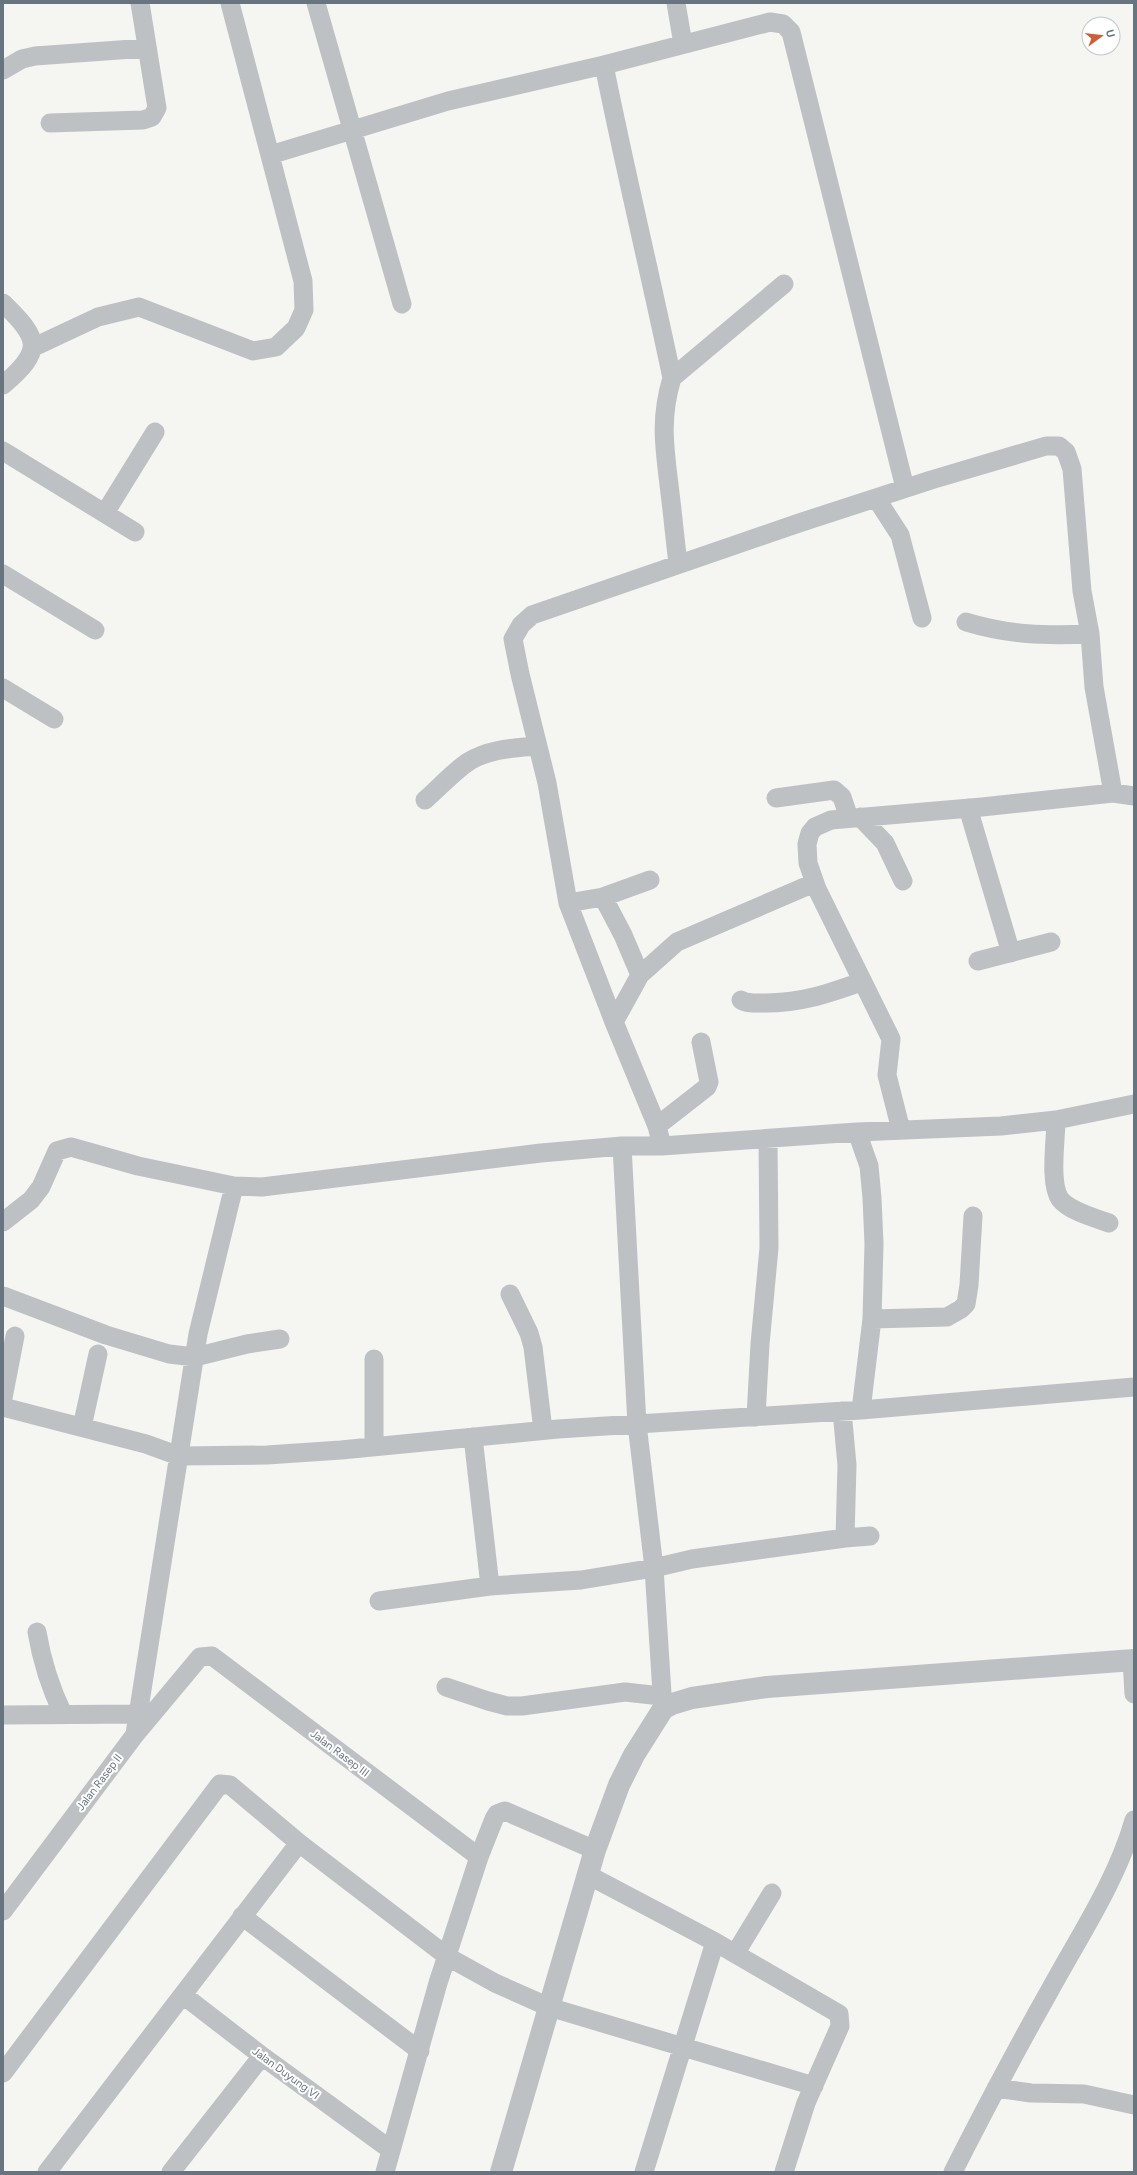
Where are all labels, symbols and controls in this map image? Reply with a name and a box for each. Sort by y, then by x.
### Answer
north arrow [1081,16,1121,56]
text: U [1103,28,1118,39]
street label: Jalan Rasep III [308,1727,372,1780]
street label: Jalan Rasep II [74,1752,125,1813]
street label: Jalan Duyung VI [250,2045,322,2102]

